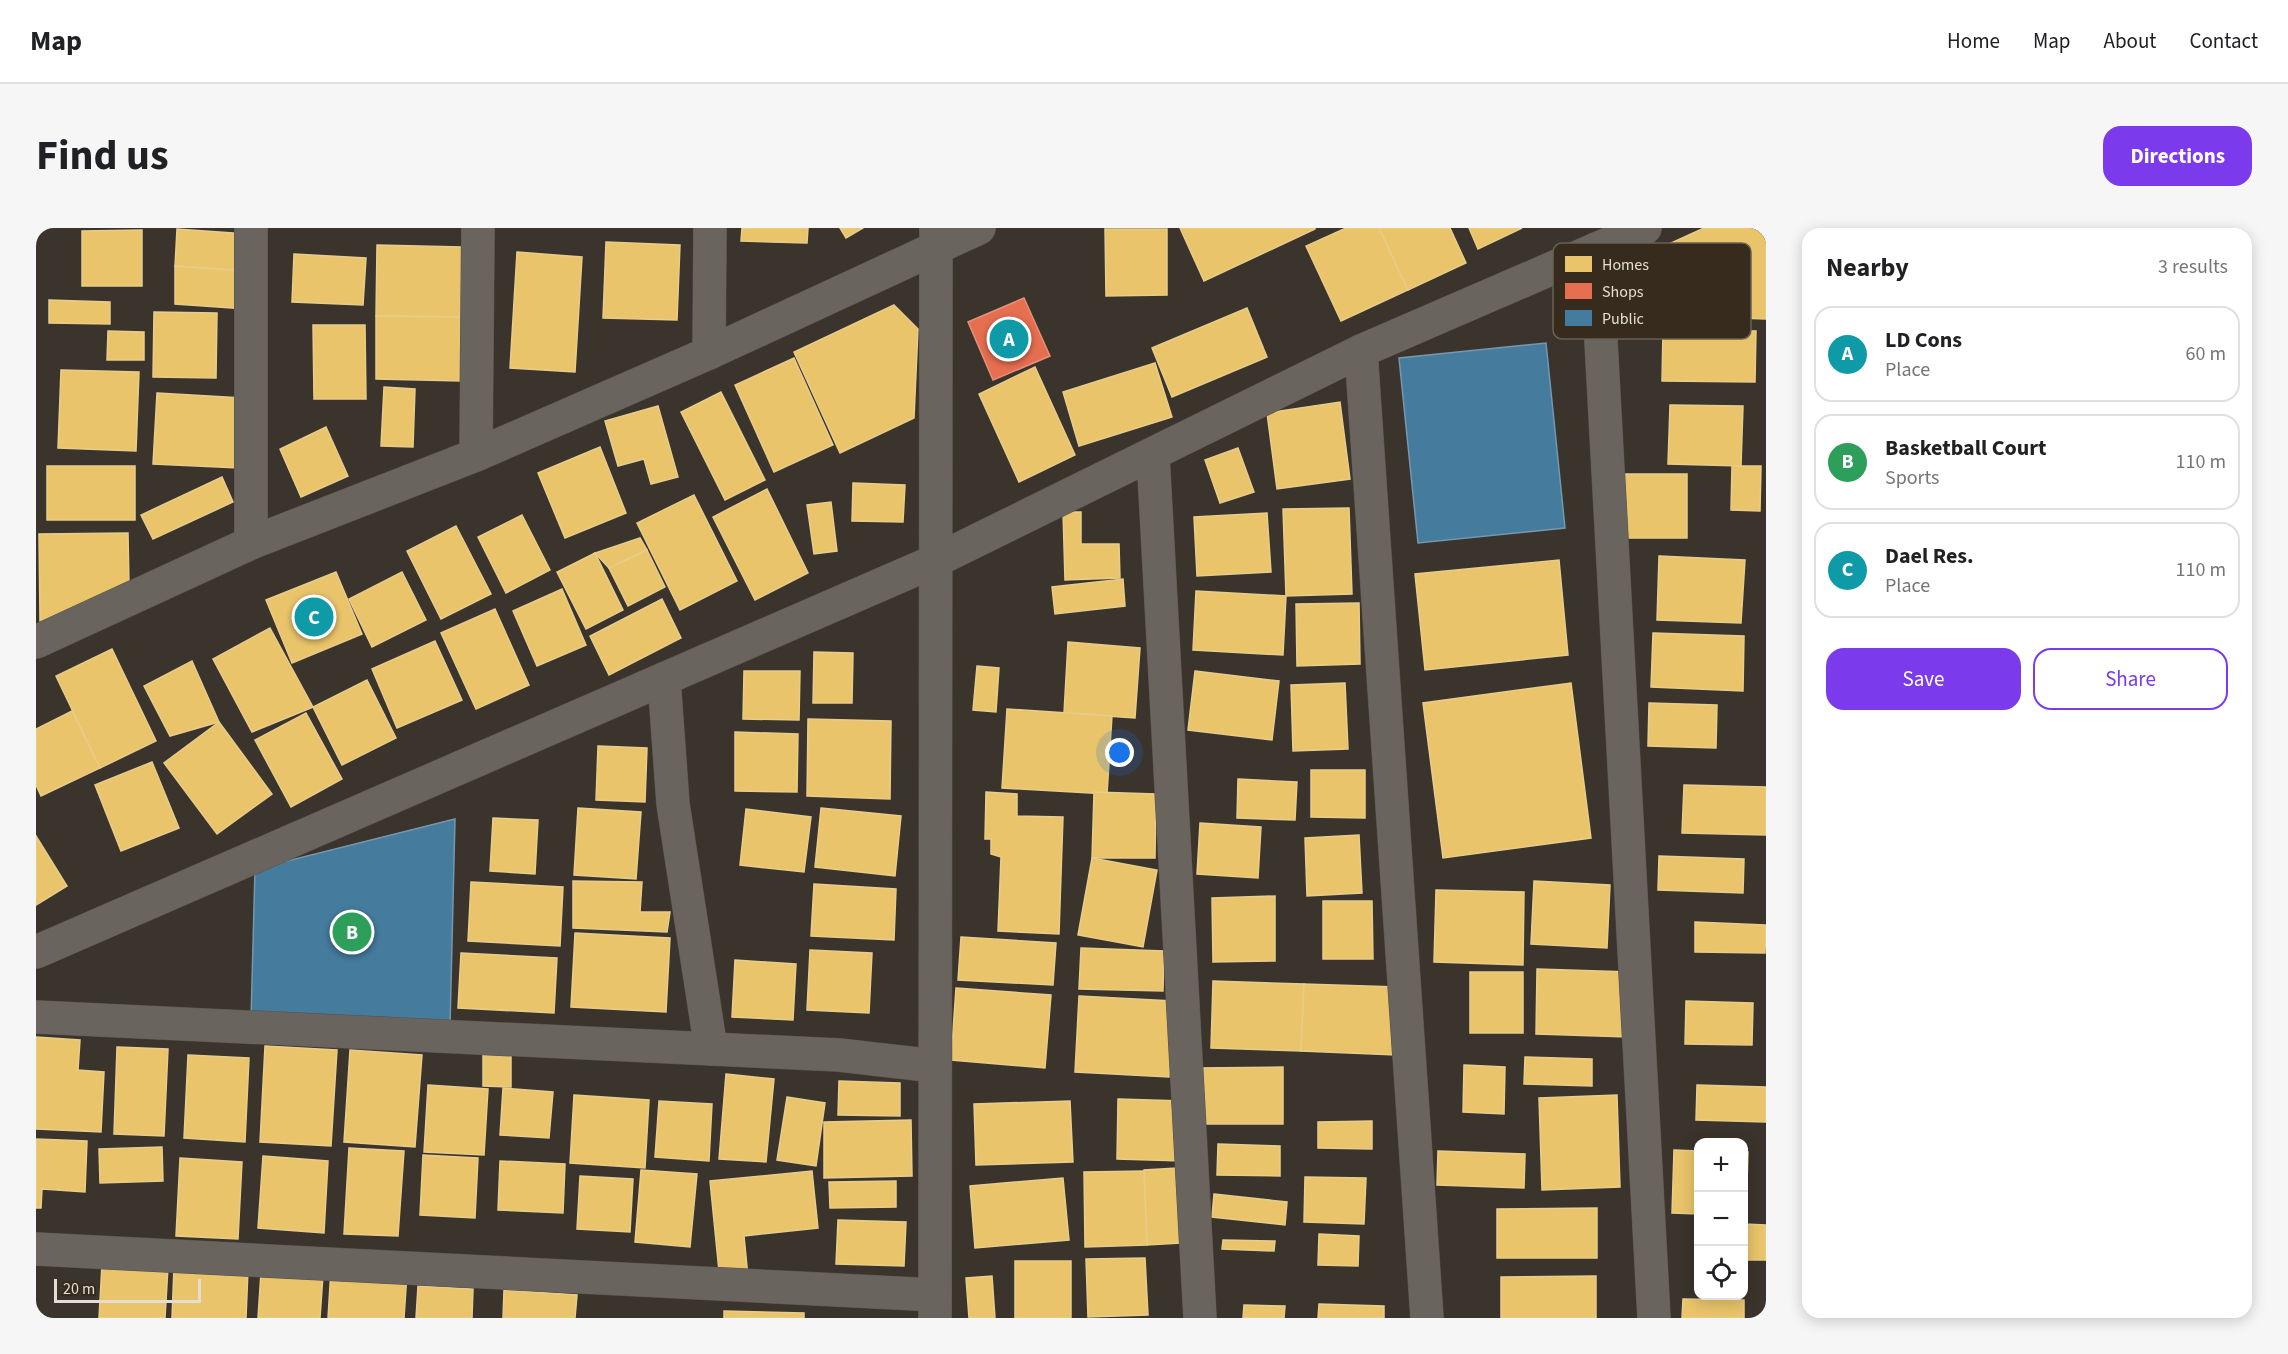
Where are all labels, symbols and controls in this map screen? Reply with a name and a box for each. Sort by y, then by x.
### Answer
text: Map [30,21,82,61]
text: Home [1947,26,2000,56]
text: Map [2033,26,2071,56]
text: About [2104,26,2156,56]
text: Contact [2189,26,2258,56]
text: Find us [36,126,169,186]
button: Directions [2103,126,2252,186]
legend [1553,243,1751,339]
text: Nearby [1826,249,1909,286]
text: 3 results [2158,253,2228,281]
text: Homes [1602,254,1649,276]
text: Shops [1602,281,1644,303]
text: Public [1602,308,1644,330]
pin: A [990,316,1028,362]
text: LD Cons [1885,324,1962,356]
text: A [1842,340,1853,368]
text: 60 m [2186,340,2226,368]
text: Place [1885,356,1930,384]
text: Basketball Court [1885,432,2046,464]
text: B [1841,448,1854,476]
text: 110 m [2176,448,2226,476]
text: Sports [1885,464,1940,492]
text: Dael Res. [1885,540,1974,572]
text: C [1842,556,1853,584]
text: 110 m [2176,556,2226,584]
text: Place [1885,572,1930,600]
pin: C [294,594,334,640]
button: Save [1826,648,2021,710]
button: Share [2033,648,2228,710]
your location [1105,738,1134,767]
pin: B [332,910,372,954]
map controls [1694,1138,1748,1300]
button: + [1694,1138,1748,1192]
button: − [1694,1192,1748,1246]
button: locate [1694,1246,1748,1300]
scale bar [54,1276,201,1304]
text: 20 m [63,1278,95,1300]

